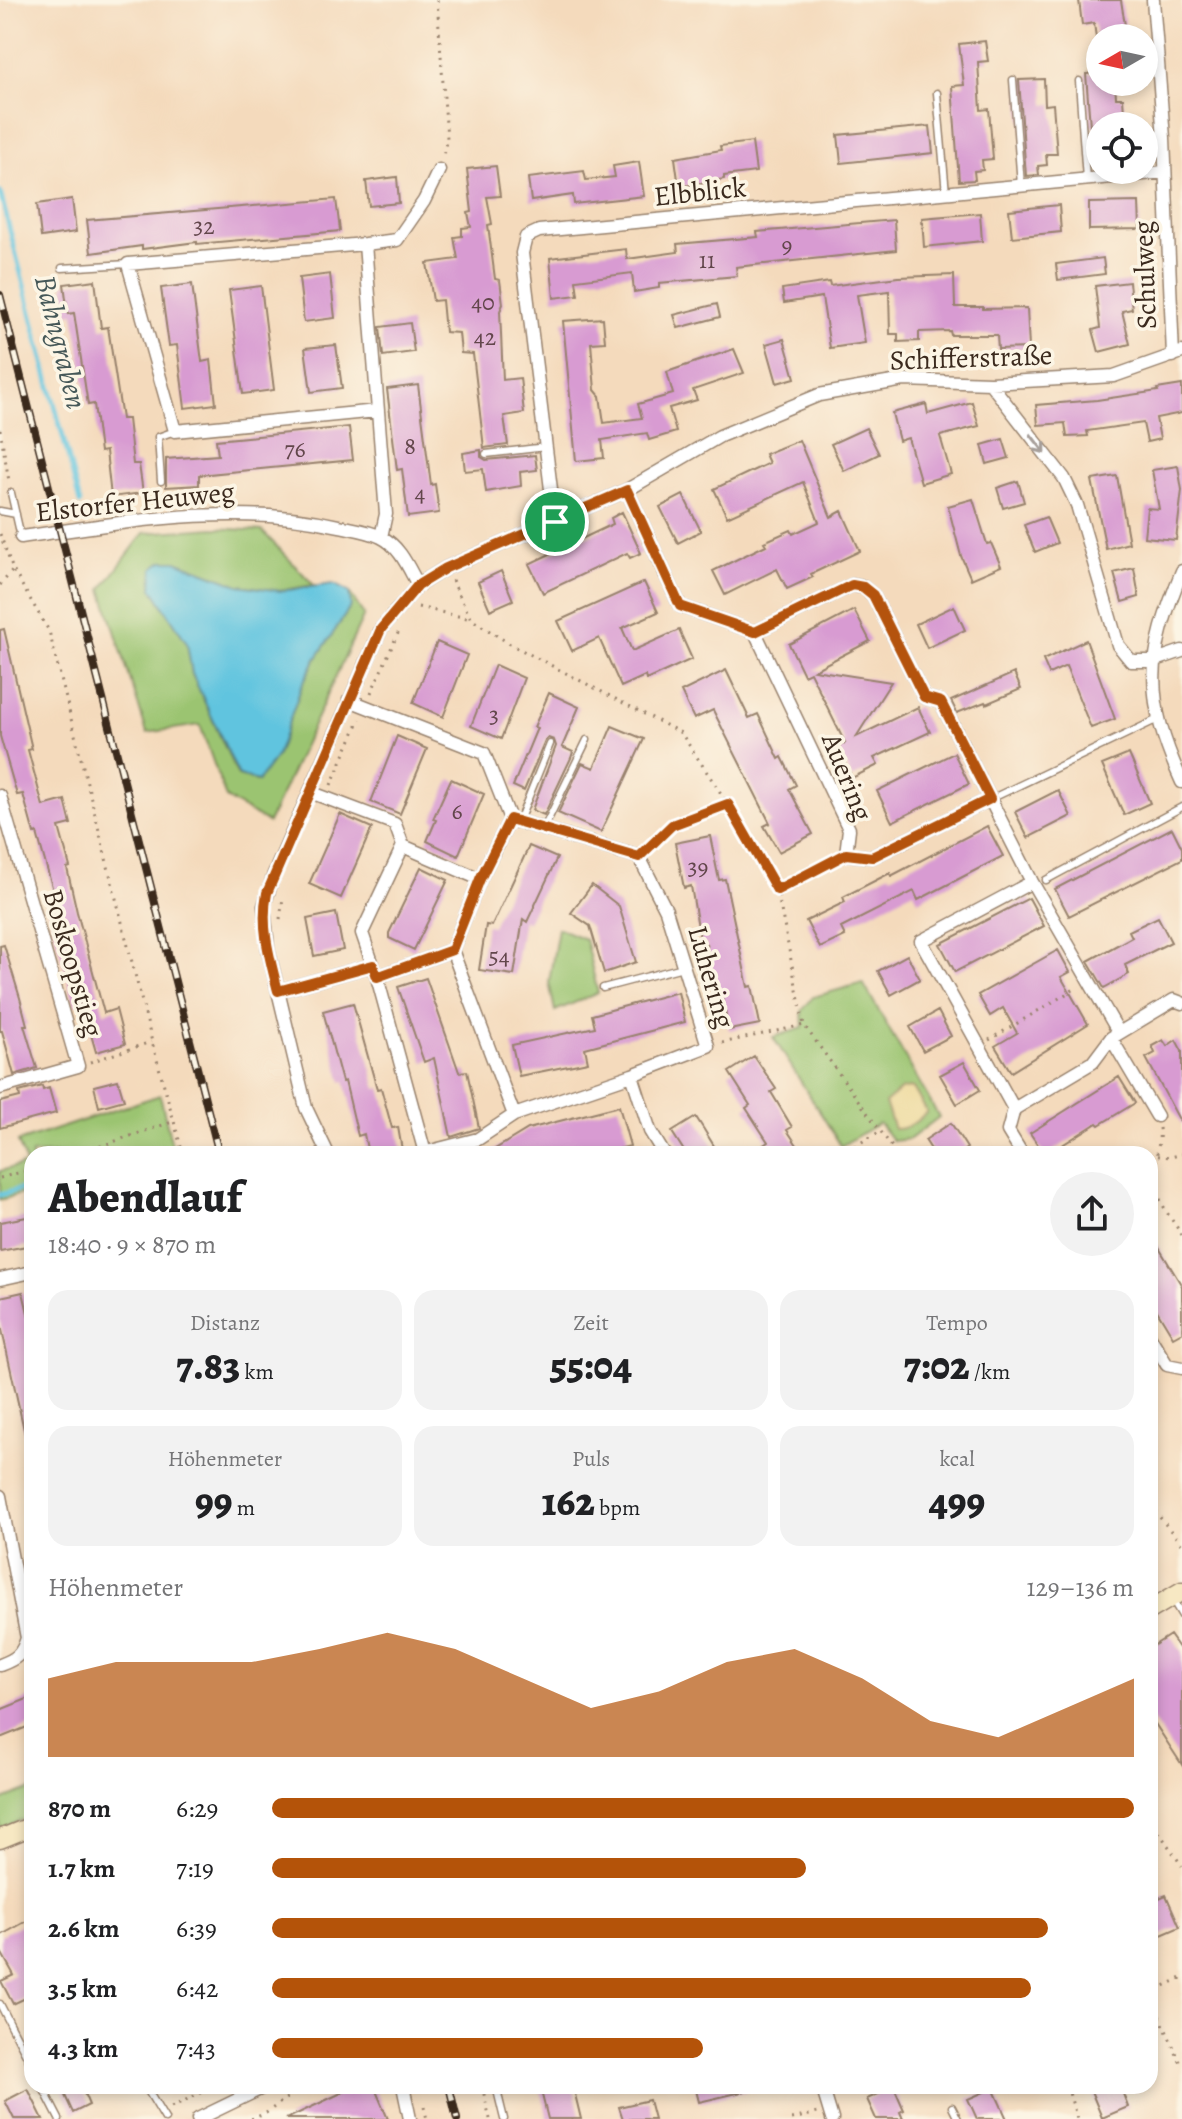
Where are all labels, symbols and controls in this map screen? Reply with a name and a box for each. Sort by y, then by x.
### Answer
north arrow [1086,24,1158,96]
map controls [1086,24,1158,184]
button: locate [1086,112,1158,184]
street label: Elbblick [652,168,748,216]
house number: 32 [193,210,215,242]
street label: Schulweg [1124,220,1166,330]
house number: 9 [782,229,792,261]
house number: 11 [699,244,715,276]
water label: Bahngraben [25,271,97,413]
house number: 40 [471,286,495,318]
house number: 42 [474,321,496,353]
street label: Schifferstraße [889,336,1053,380]
house number: 8 [404,430,416,462]
house number: 76 [284,433,306,465]
one-way arrow [1029,433,1046,454]
street label: Elstorfer Heuweg [34,473,236,531]
house number: 4 [415,477,426,509]
pin [521,488,589,556]
icon: arrive [533,500,577,544]
house number: 3 [489,699,499,731]
street label: Auering [812,727,882,827]
house number: 6 [451,795,463,827]
house number: 39 [688,851,708,883]
street label: Boskoopstieg [34,885,112,1041]
street label: Luhering [678,921,744,1033]
house number: 54 [488,940,510,972]
text: Abendlauf [48,1167,242,1227]
button: share [1050,1172,1134,1256]
text: 18:40 · 9 × 870 m [48,1227,216,1262]
text: Distanz [190,1308,260,1338]
text: Zeit [573,1308,609,1338]
text: Tempo [926,1308,988,1338]
text: 7.83 [176,1338,240,1393]
text: 55:04 [550,1338,632,1393]
text: 7:02 [904,1338,969,1393]
text: km [240,1357,274,1387]
text: /km [969,1357,1010,1387]
text: Höhenmeter [168,1444,282,1474]
text: Puls [572,1444,610,1474]
text: kcal [939,1444,975,1474]
text: 99 [195,1474,232,1529]
text: 162 [542,1474,595,1529]
text: 499 [929,1474,985,1529]
text: m [232,1493,255,1523]
text: bpm [595,1493,640,1523]
text: Höhenmeter [48,1570,183,1605]
text: 129–136 m [1027,1570,1134,1605]
text: 870 m [48,1791,111,1826]
text: 6:29 [176,1791,218,1826]
text: 1.7 km [48,1851,115,1886]
text: 7:19 [176,1851,214,1886]
text: 2.6 km [48,1911,120,1946]
text: 6:39 [176,1911,217,1946]
text: 3.5 km [48,1971,117,2006]
text: 6:42 [176,1971,218,2006]
text: 4.3 km [48,2031,118,2066]
text: 7:43 [176,2031,216,2066]

